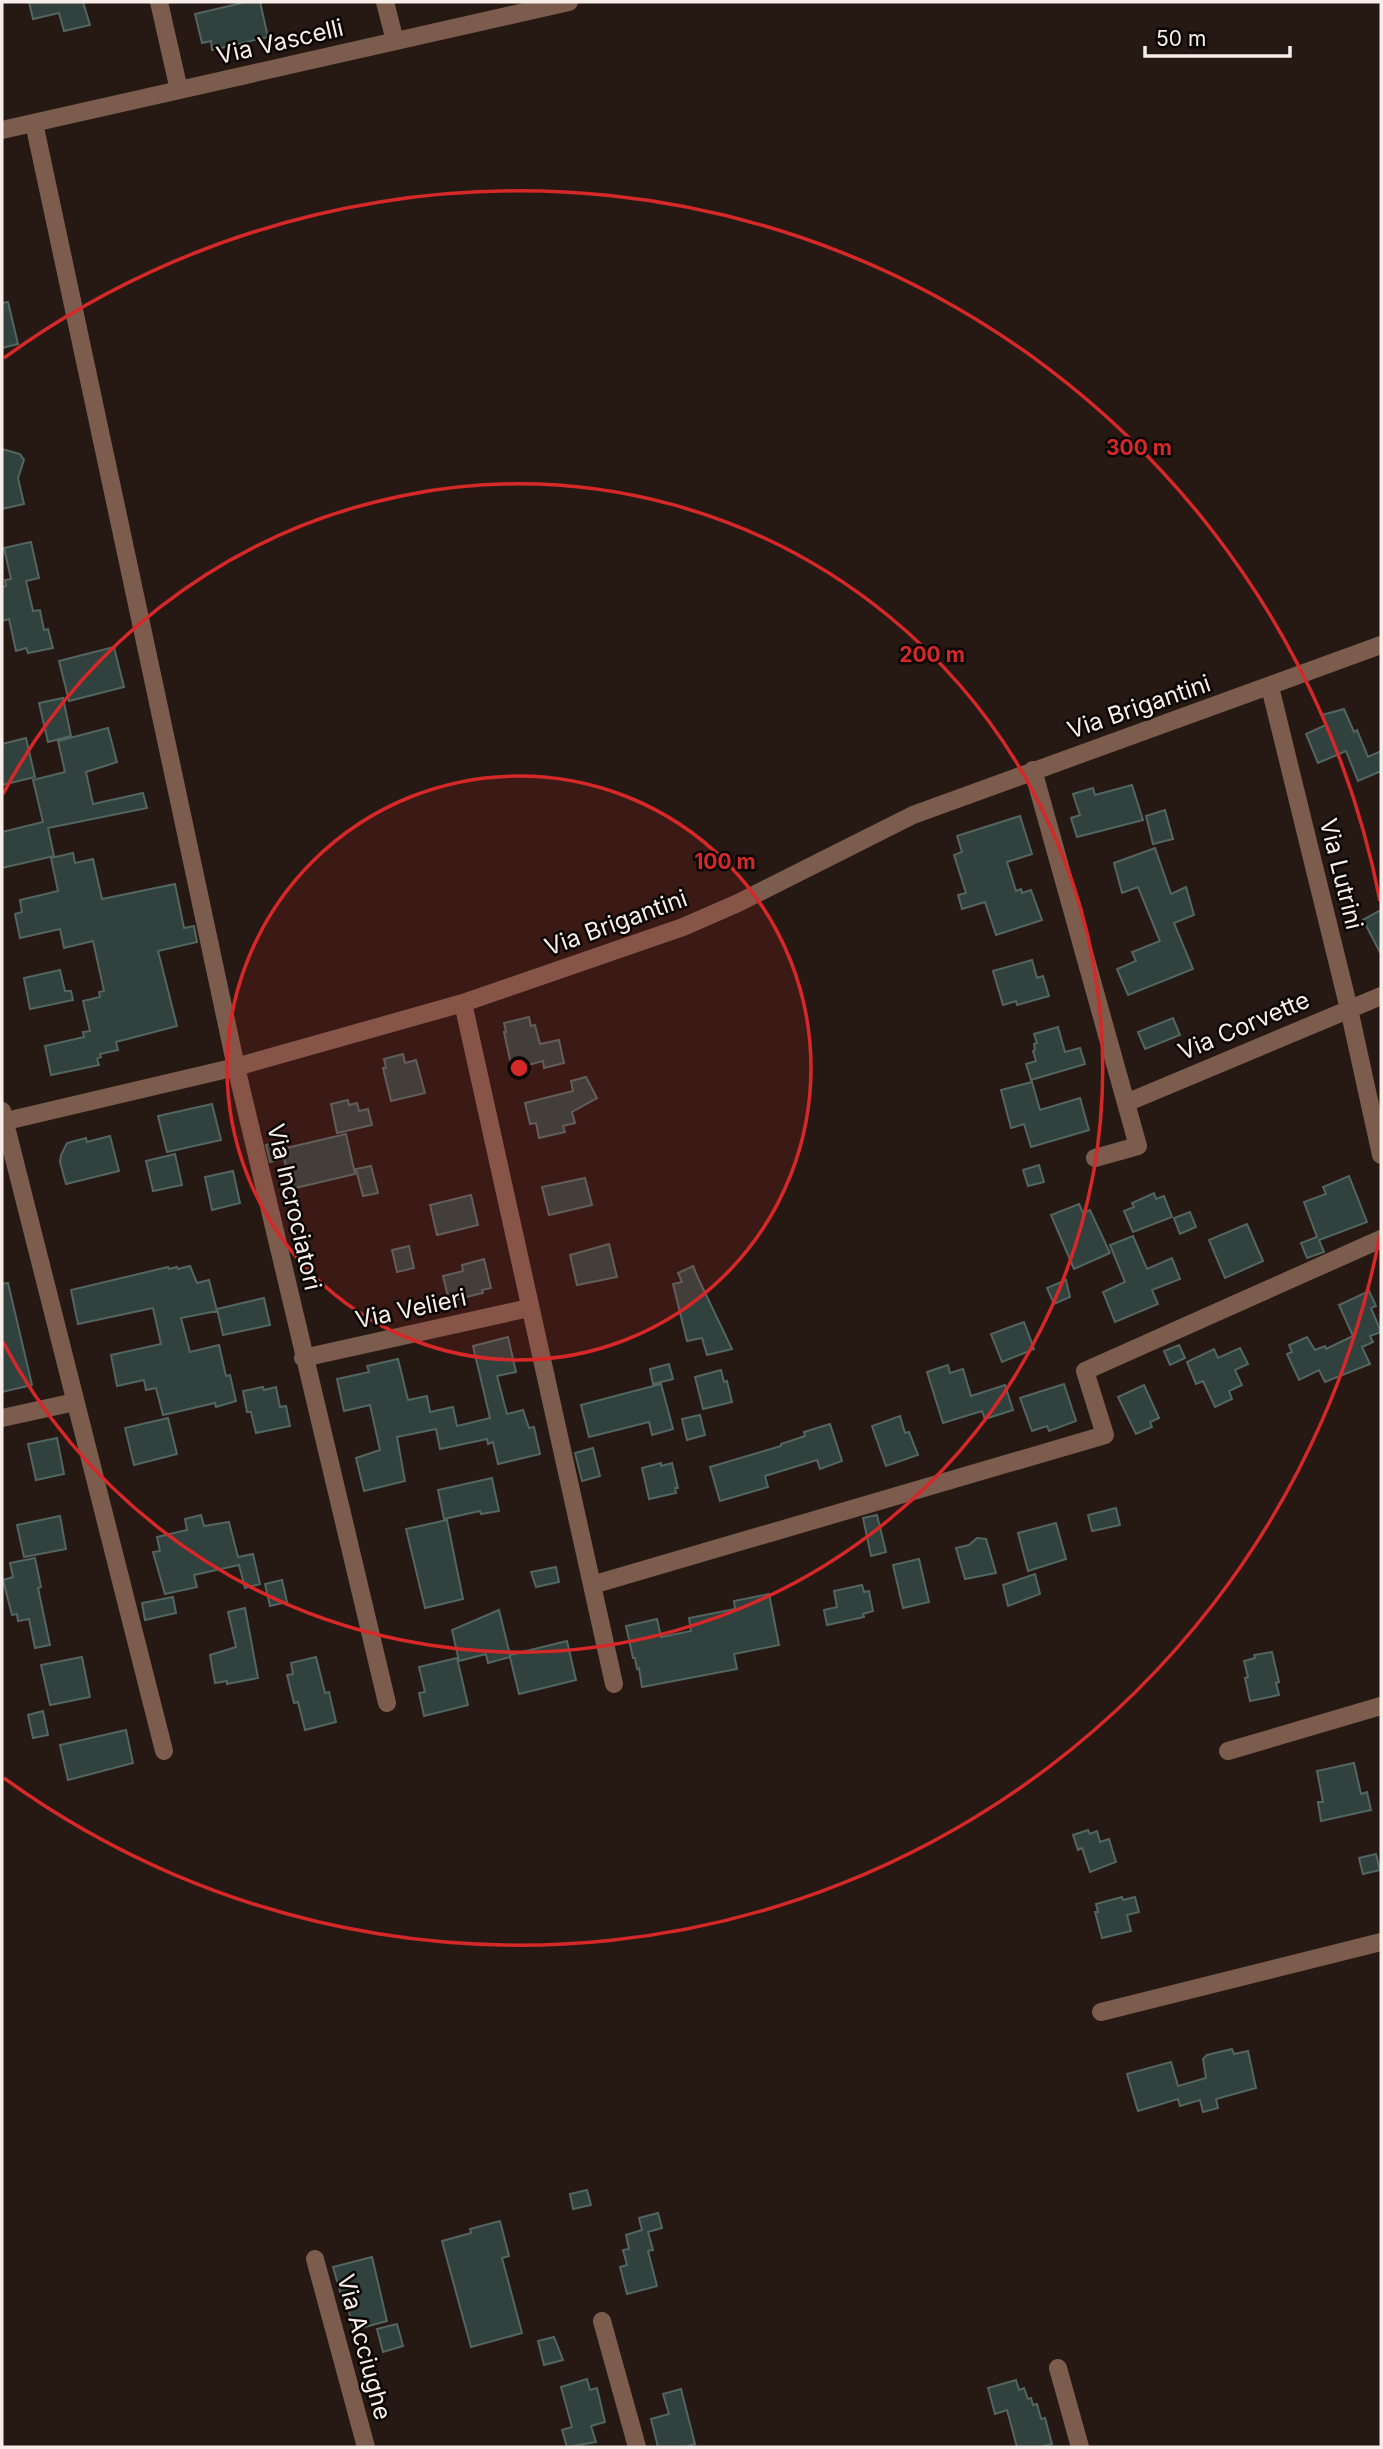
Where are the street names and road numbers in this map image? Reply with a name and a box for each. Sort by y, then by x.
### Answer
street label: Via Vascelli [214,13,346,70]
street label: Via Brigantini [1063,668,1214,745]
street label: Via Lutrini [1314,815,1369,932]
street label: Via Brigantini [541,883,691,962]
street label: Via Corvette [1174,985,1314,1066]
street label: Via Incrociatori [261,1121,328,1293]
street label: Via Velieri [353,1283,469,1334]
street label: Via Acciughe [331,2271,398,2423]

